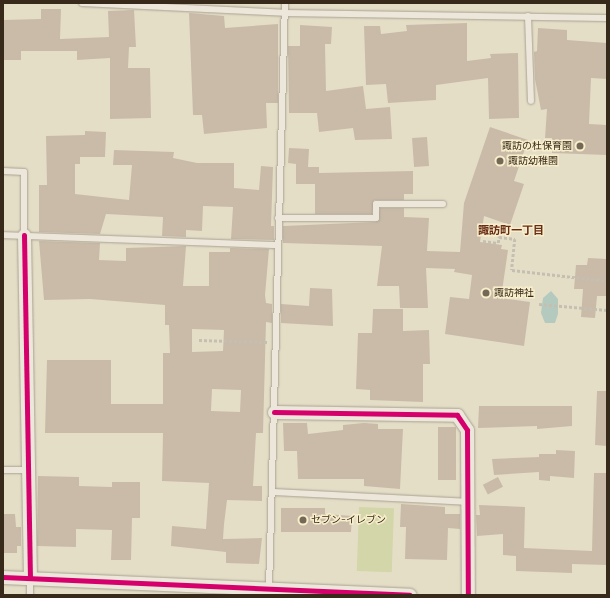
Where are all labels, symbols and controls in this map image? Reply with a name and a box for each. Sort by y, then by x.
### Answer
place label: 諏訪の杜保育園 [502,140,572,152]
marker: 諏訪の杜保育園 [575,141,585,151]
place label: 諏訪幼稚園 [508,155,558,167]
marker: 諏訪幼稚園 [495,156,505,166]
district label: 諏訪町一丁目 [478,223,544,237]
place label: 諏訪神社 [494,287,534,299]
marker: 諏訪神社 [481,288,491,298]
place label: セブン-イレブン [311,514,386,526]
marker: セブン-イレブン [298,515,308,525]

